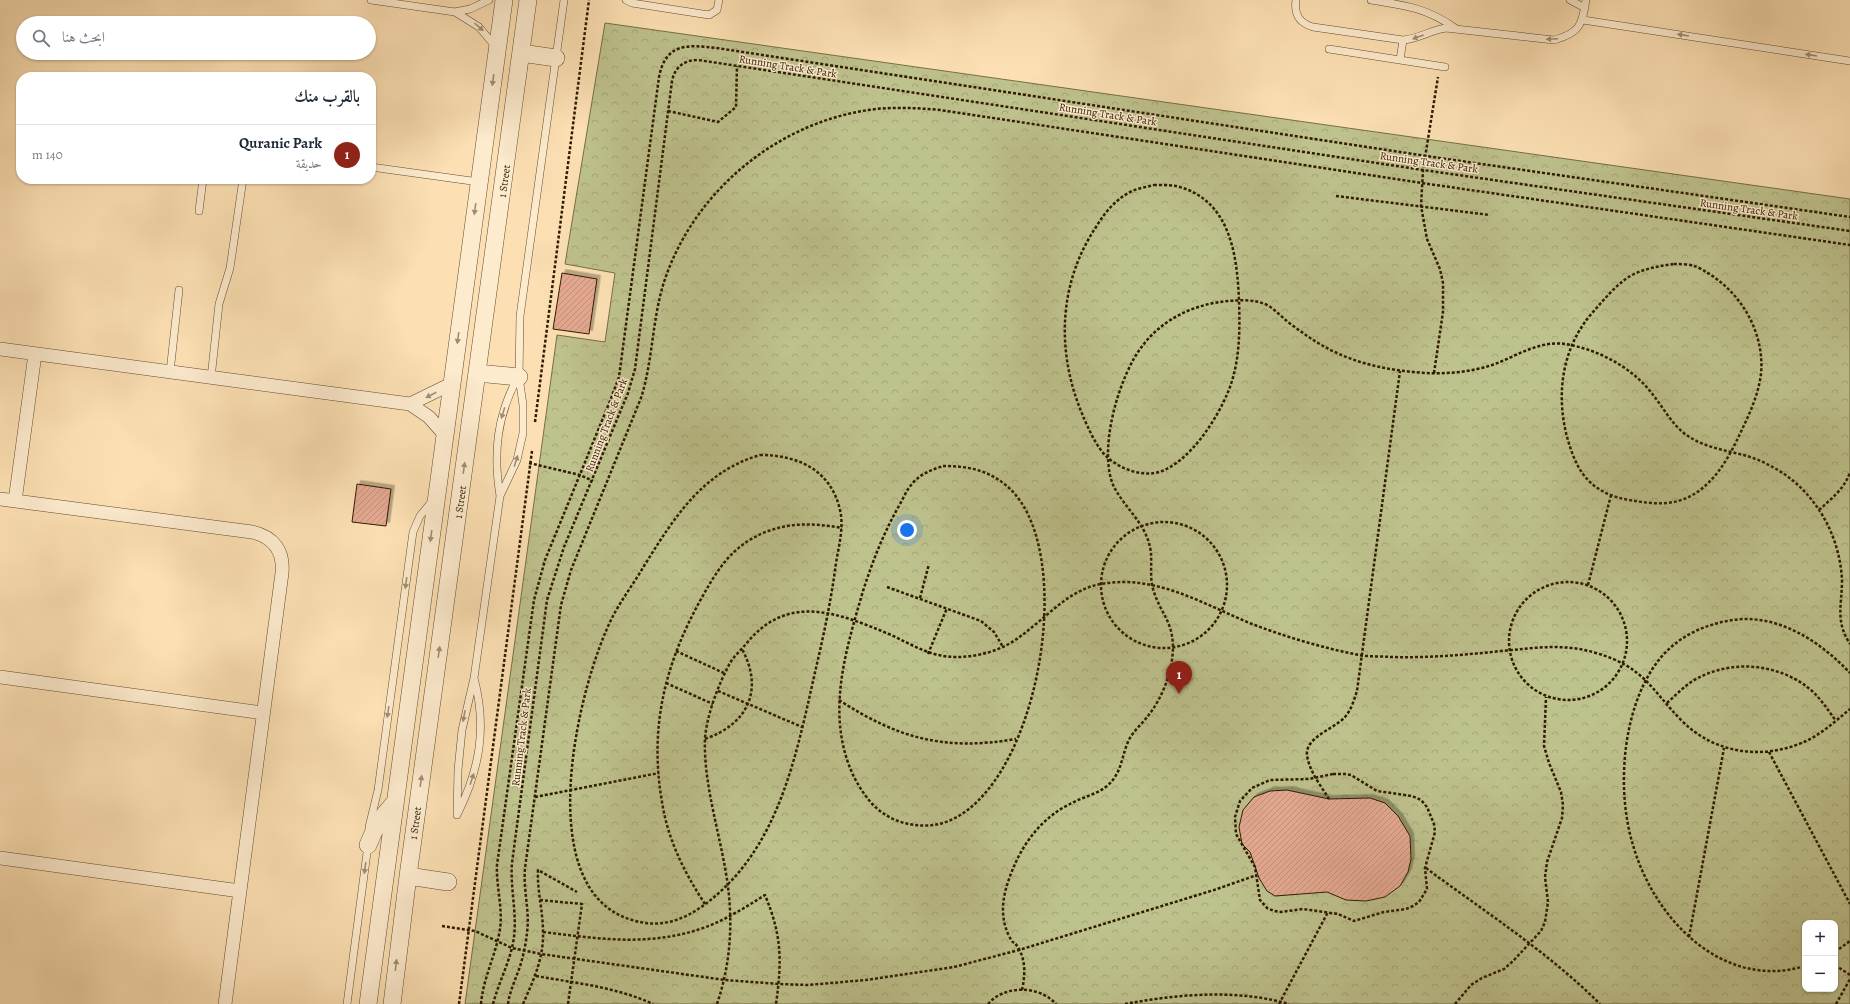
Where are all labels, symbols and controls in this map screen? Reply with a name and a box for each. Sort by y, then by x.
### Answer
search box [16,16,376,60]
one-way arrow [474,23,484,32]
icon: search [30,27,52,49]
text: ابحث هنا [62,27,105,47]
one-way arrow [1677,32,1689,38]
one-way arrow [1411,34,1423,40]
one-way arrow [1546,36,1558,43]
street label: Running Track & Park [738,51,838,82]
one-way arrow [1805,52,1818,58]
one-way arrow [490,74,496,86]
text: بالقرب منك [294,85,360,108]
street label: Running Track & Park [1058,99,1158,130]
text: Quranic Park [239,133,322,153]
text: 140 m [32,146,63,163]
text: 1 [345,146,349,163]
street label: Running Track & Park [1379,148,1479,177]
text: حديقة [296,155,322,172]
street label: 1 Street [495,163,514,198]
street label: Running Track & Park [1699,195,1799,224]
one-way arrow [472,203,478,215]
one-way arrow [455,332,461,344]
street label: Running Track & Park [582,376,631,474]
one-way arrow [426,392,437,398]
one-way arrow [500,407,506,419]
one-way arrow [514,454,520,466]
one-way arrow [461,462,467,474]
street label: 1 Street [451,484,470,519]
your location [897,520,917,540]
one-way arrow [428,530,434,542]
one-way arrow [403,577,409,589]
one-way arrow [436,646,442,658]
pin: 1 [1166,661,1192,694]
street label: Running Track & Park [508,687,535,787]
one-way arrow [385,706,391,718]
one-way arrow [461,710,467,722]
one-way arrow [469,773,475,785]
one-way arrow [418,775,424,787]
street label: 1 Street [406,805,425,840]
one-way arrow [362,862,368,874]
map controls [1802,920,1838,992]
button: + [1802,920,1838,956]
button: − [1802,956,1838,992]
one-way arrow [393,959,400,971]

